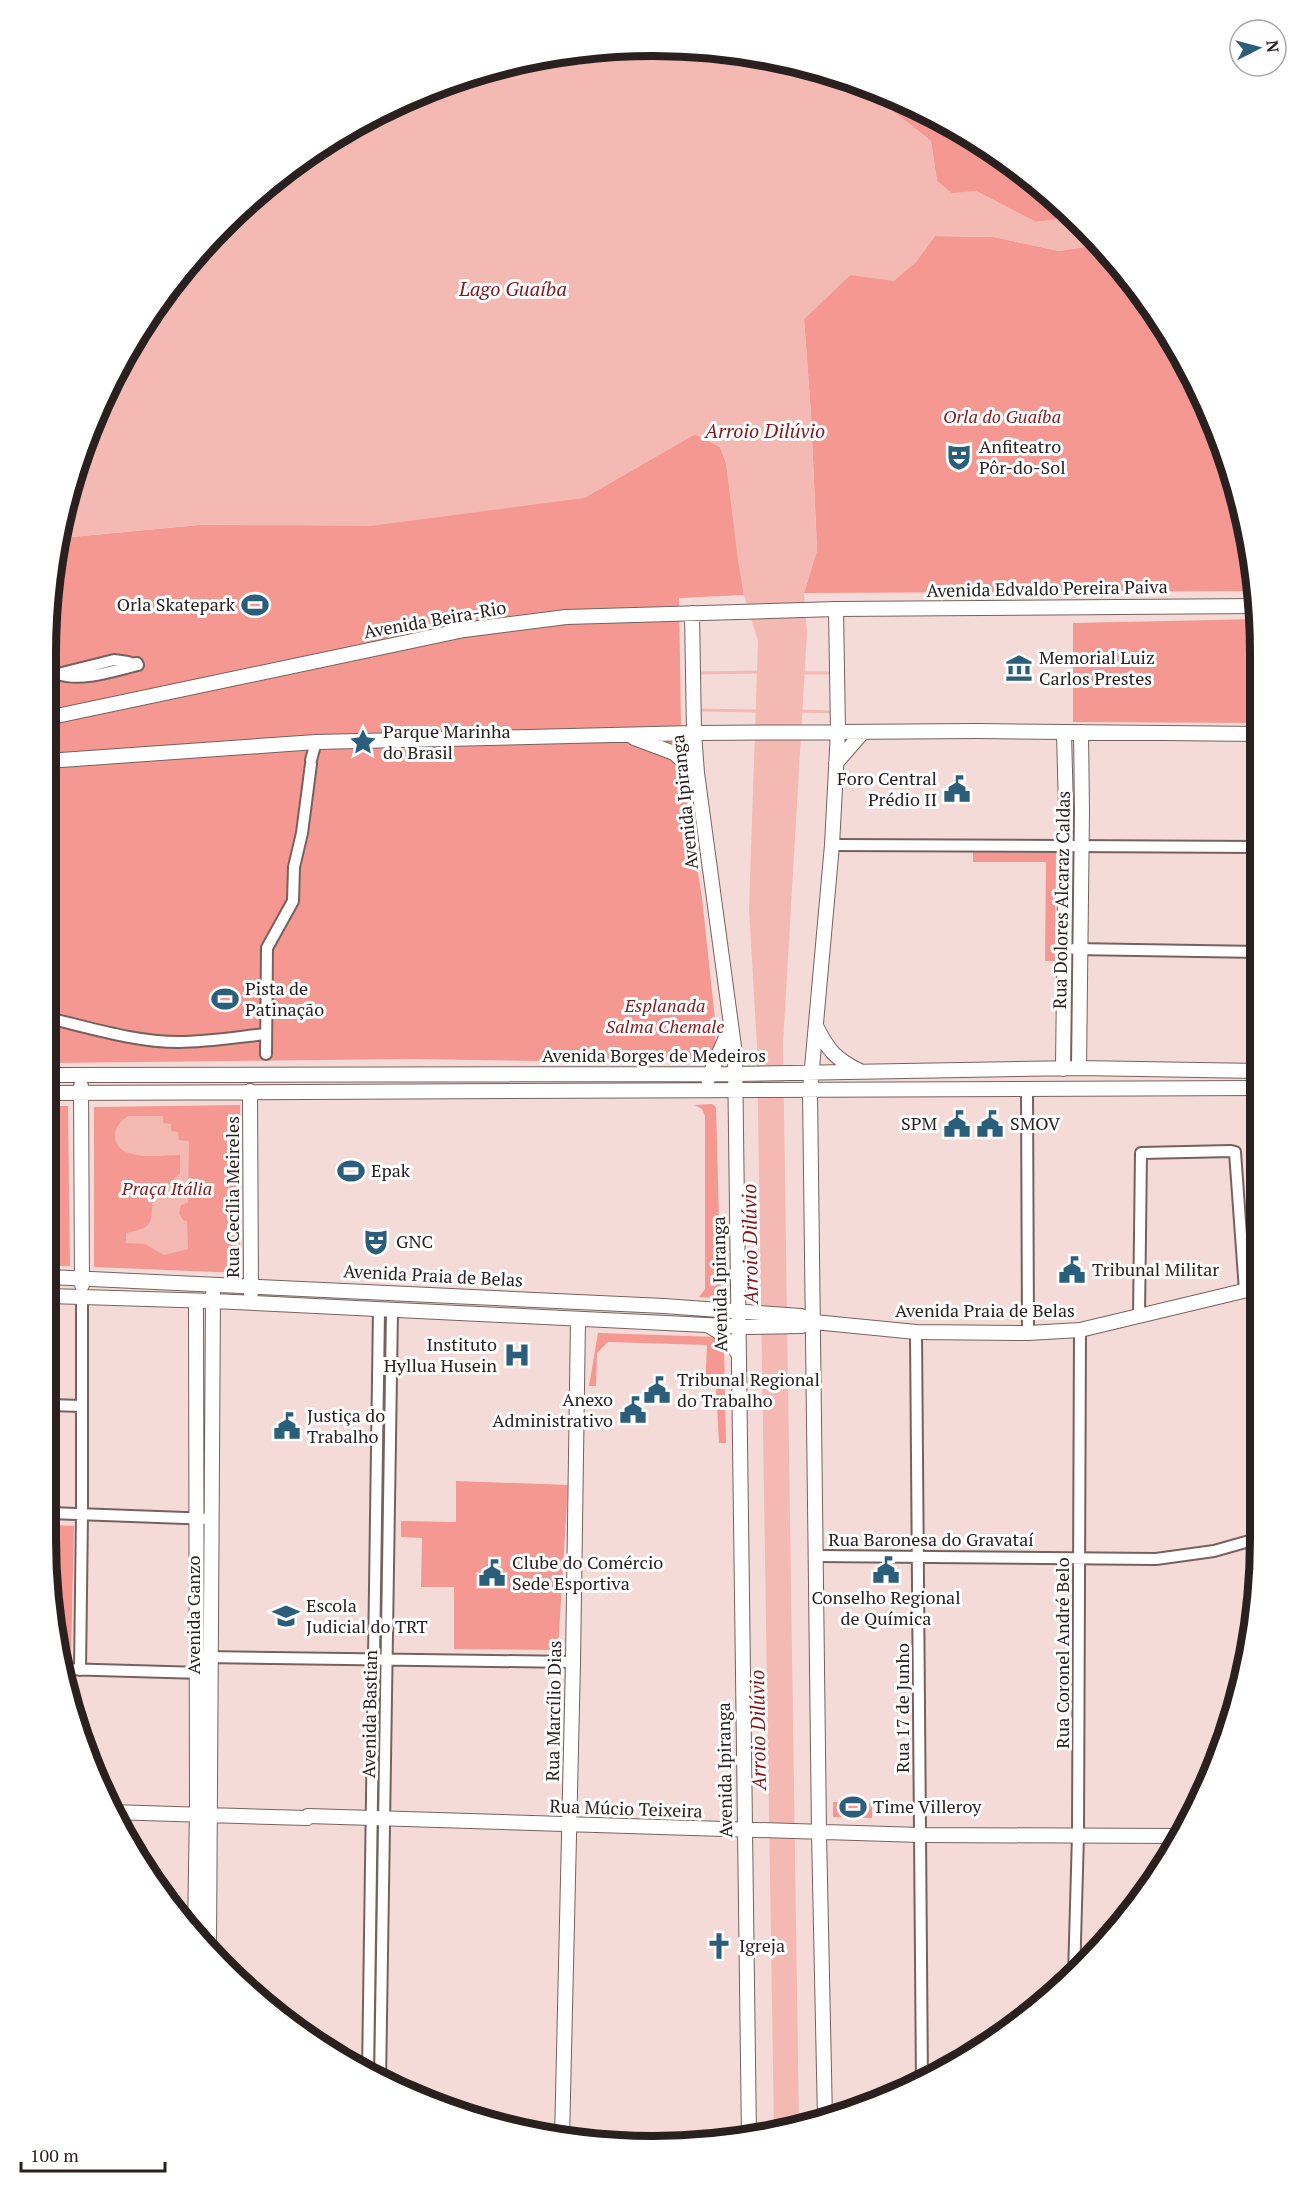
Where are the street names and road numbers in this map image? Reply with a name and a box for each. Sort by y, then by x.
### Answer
street label: Avenida Edvaldo Pereira Paiva [926,574,1168,602]
street label: Avenida Beira-Rio [362,595,508,643]
street label: Avenida Ipiranga [665,733,703,871]
street label: Rua Dolores Alcaraz Caldas [1047,791,1075,1009]
street label: Avenida Borges de Medeiros [542,1043,766,1067]
street label: Rua Cecília Meireles [220,1116,244,1278]
street label: Avenida Ipiranga [706,1216,732,1352]
street label: Avenida Praia de Belas [343,1258,523,1292]
street label: Avenida Praia de Belas [895,1298,1075,1322]
street label: Rua Baronesa do Gravataí [828,1527,1034,1551]
street label: Avenida Ganzo [181,1555,205,1675]
street label: Rua Coronel André Belo [1050,1557,1074,1749]
street label: Rua Marcílio Dias [540,1640,566,1782]
street label: Rua 17 de Junho [890,1643,914,1773]
street label: Avenida Bastian [356,1649,382,1778]
street label: Avenida Ipiranga [711,1702,737,1838]
street label: Rua Múcio Teixeira [549,1793,703,1823]

